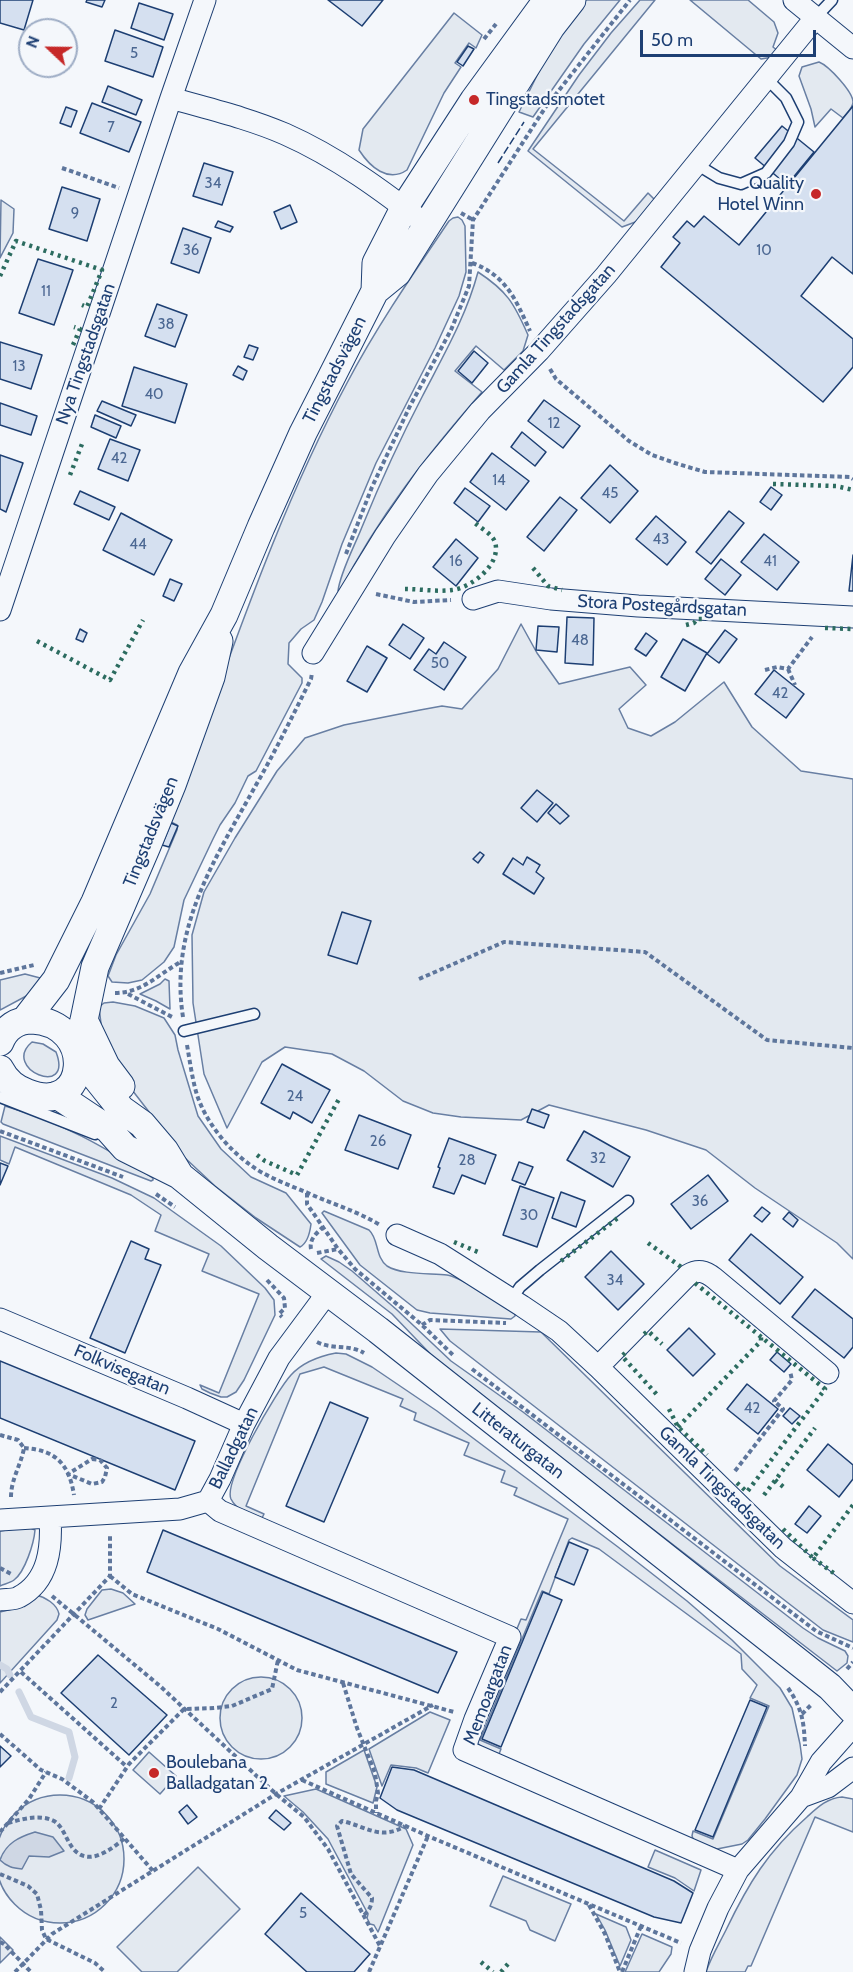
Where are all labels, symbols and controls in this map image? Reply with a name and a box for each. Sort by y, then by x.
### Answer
north arrow [18,18,78,78]
scale bar [643,18,818,56]
text: 50 m [651,29,693,51]
text: N [22,33,44,51]
house number: 5 [130,45,138,63]
place label: Tingstadsmotet [486,89,605,111]
marker: Tingstadsmotet [467,93,481,107]
house number: 7 [107,119,115,137]
place label: Quality Hotel Winn [717,173,804,216]
house number: 34 [205,175,221,193]
marker: Quality Hotel Winn [809,187,823,201]
house number: 9 [71,205,79,223]
house number: 36 [183,242,199,260]
house number: 10 [756,242,772,260]
street label: Gamla Tingstadsgatan [492,260,620,398]
street label: Nya Tingstadsgatan [52,280,120,428]
house number: 11 [41,283,51,301]
street label: Tingstadsvägen [299,313,371,427]
house number: 38 [157,316,175,334]
house number: 13 [12,358,26,376]
house number: 40 [144,386,164,404]
house number: 12 [548,415,560,433]
house number: 42 [111,450,127,468]
house number: 14 [492,472,506,490]
house number: 45 [602,485,618,503]
house number: 43 [653,531,669,549]
house number: 44 [129,536,147,554]
house number: 16 [449,553,463,571]
house number: 41 [763,553,777,571]
street label: Stora Postegårdsgatan [577,591,747,621]
house number: 48 [571,632,589,650]
house number: 50 [431,655,449,673]
house number: 42 [772,685,788,703]
street label: Tingstadsvägen [119,773,183,891]
house number: 24 [287,1088,303,1106]
house number: 26 [370,1133,386,1151]
house number: 32 [590,1150,606,1168]
house number: 28 [459,1152,475,1170]
house number: 36 [692,1193,708,1211]
house number: 30 [520,1207,538,1225]
house number: 34 [607,1272,623,1290]
street label: Folkvisegatan [71,1340,173,1400]
street label: Litteraturgatan [467,1398,569,1484]
house number: 42 [744,1400,760,1418]
street label: Balladgatan [205,1403,263,1493]
street label: Gamla Tingstadsgatan [654,1422,790,1554]
street label: Memoargatan [459,1642,517,1748]
house number: 2 [110,1695,118,1713]
place label: Boulebana Balladgatan 2 [166,1752,268,1794]
marker: Boulebana Balladgatan 2 [147,1766,161,1780]
house number: 5 [299,1905,307,1923]

